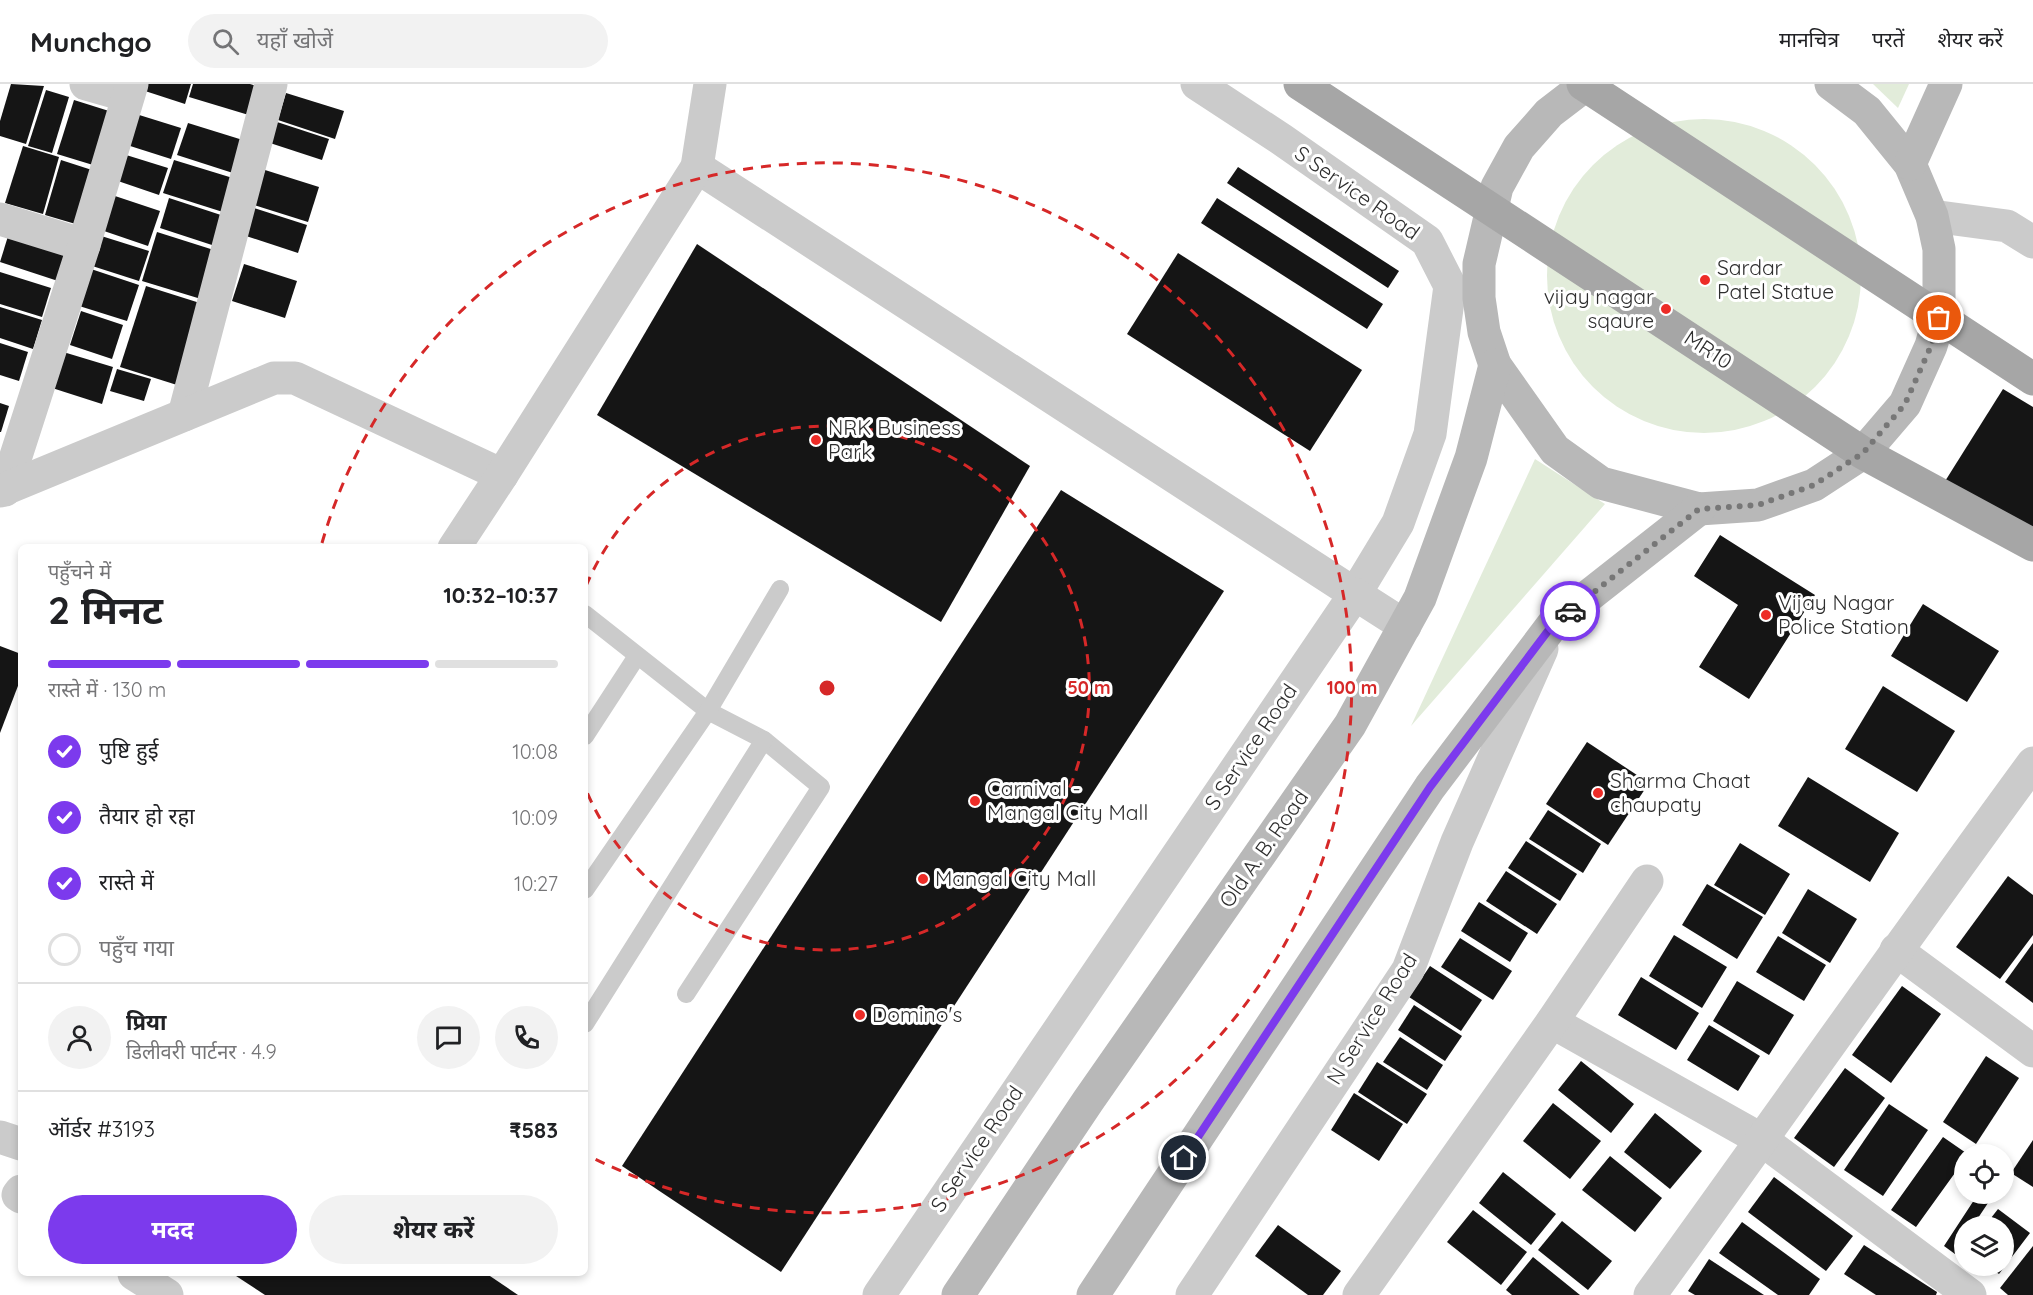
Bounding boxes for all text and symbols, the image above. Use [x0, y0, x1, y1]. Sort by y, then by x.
search box [188, 14, 608, 68]
text: Munchgo [30, 24, 152, 59]
icon: search [209, 25, 242, 58]
text: यहाँ खोजें [257, 26, 333, 54]
text: मानचित्र [1779, 26, 1839, 52]
text: परतें [1872, 26, 1905, 52]
text: शेयर करें [1938, 26, 2003, 52]
street label: S Service Road [1290, 140, 1425, 245]
place label: Sardar Patel Statue [1717, 254, 1834, 304]
marker: Sardar Patel Statue [1698, 273, 1712, 287]
place label: vijay nagar sqaure [1544, 283, 1654, 333]
pin [1913, 292, 1964, 343]
icon: bag [1922, 301, 1955, 334]
marker: vijay nagar sqaure [1659, 302, 1673, 316]
street label: MR10 [1680, 324, 1737, 374]
place label: NRK Business Park [828, 414, 961, 464]
marker: NRK Business Park [809, 433, 823, 447]
text: पहुँचने में [48, 559, 111, 584]
text: 10:32–10:37 [443, 581, 558, 609]
courier [1540, 581, 1600, 641]
text: 2 मिनट [48, 585, 163, 634]
place label: Vijay Nagar Police Station [1778, 589, 1909, 639]
icon: car [1554, 595, 1587, 628]
marker: Vijay Nagar Police Station [1759, 608, 1773, 622]
text: 50 m [1067, 676, 1111, 699]
text: 100 m [1327, 676, 1377, 699]
text: रास्ते में · 130 m [48, 677, 166, 702]
centre of rings [817, 678, 837, 698]
street label: S Service Road [1198, 678, 1302, 814]
icon: check [48, 735, 81, 768]
text: पुष्टि हुई [99, 736, 159, 764]
text: 10:08 [512, 739, 558, 764]
place label: Sharma Chaat chaupaty [1610, 767, 1751, 817]
place label: Carnival - Mangal City Mall [987, 775, 1148, 825]
street label: Old A. B. Road [1213, 785, 1313, 912]
marker: Sharma Chaat chaupaty [1591, 786, 1605, 800]
marker: Carnival - Mangal City Mall [968, 794, 982, 808]
icon: check [48, 801, 81, 834]
text: तैयार हो रहा [99, 802, 195, 830]
text: 10:09 [512, 805, 558, 830]
place label: Mangal City Mall [935, 865, 1096, 891]
icon: check [48, 867, 81, 900]
text: रास्ते में [99, 868, 154, 896]
text: 10:27 [514, 871, 558, 896]
marker: Mangal City Mall [916, 872, 930, 886]
text: पहुँच गया [99, 934, 174, 962]
street label: N Service Road [1320, 948, 1422, 1089]
place label: Domino's [872, 1001, 962, 1027]
button: person [48, 1006, 111, 1069]
button: chat [417, 1006, 480, 1069]
button: phone [495, 1006, 558, 1069]
text: प्रिया [126, 1008, 166, 1036]
marker: Domino's [853, 1008, 867, 1022]
text: डिलीवरी पार्टनर · 4.9 [126, 1039, 277, 1064]
street label: S Service Road [924, 1080, 1028, 1216]
text: ऑर्डर #3193 [48, 1115, 155, 1143]
text: ₹583 [509, 1116, 558, 1144]
pin [1158, 1132, 1209, 1183]
icon: home [1167, 1141, 1200, 1174]
map controls [1954, 1144, 2014, 1276]
button: locate [1954, 1144, 2014, 1204]
button: मदद [48, 1195, 297, 1264]
button: शेयर करें [309, 1195, 558, 1264]
button: layers [1954, 1216, 2014, 1276]

